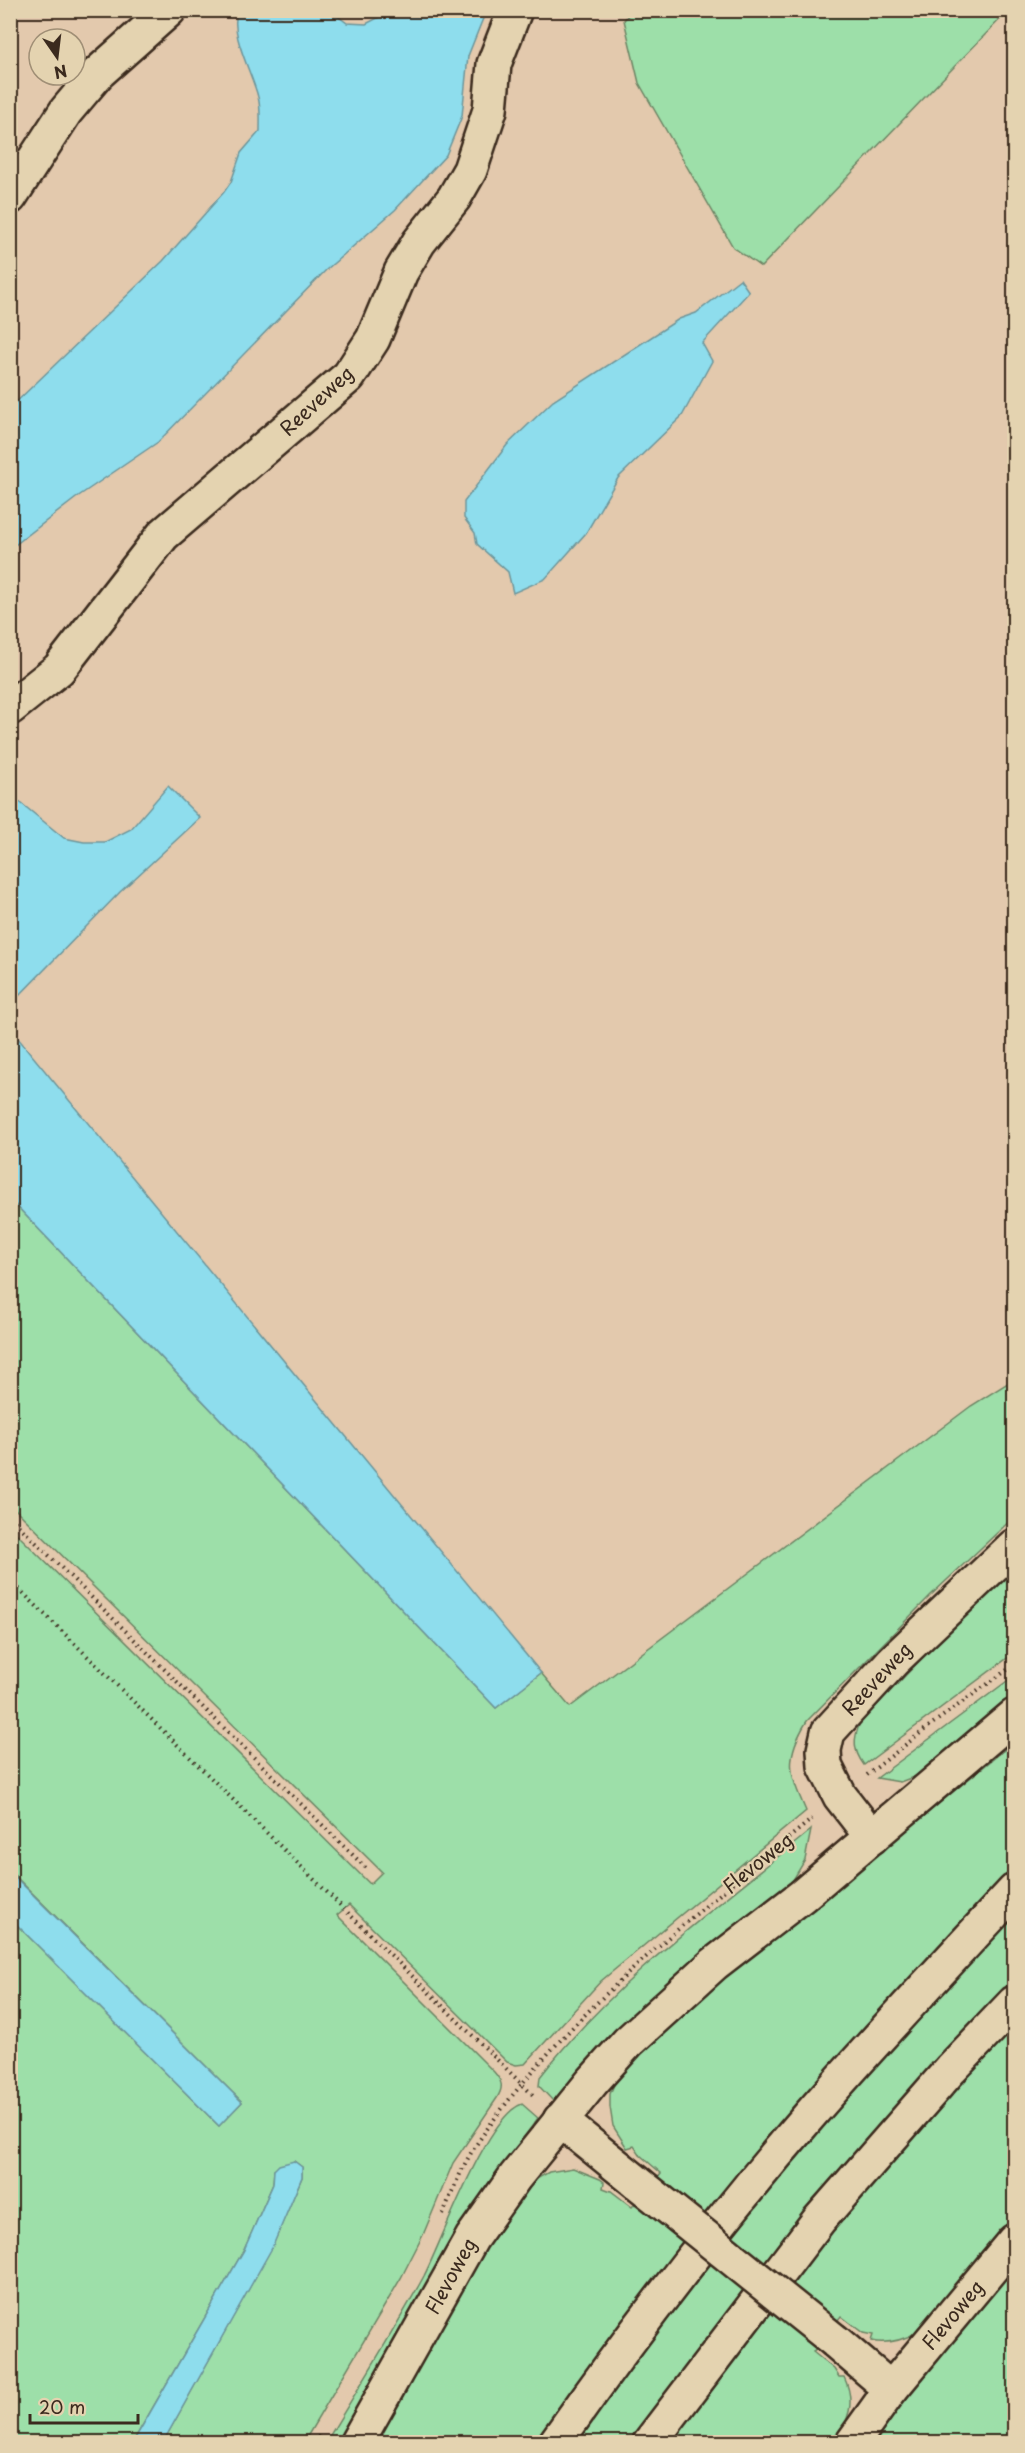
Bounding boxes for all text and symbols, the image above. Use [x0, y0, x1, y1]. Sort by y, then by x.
north arrow [27, 27, 87, 87]
text: N [52, 59, 70, 86]
street label: Reeveweg [273, 358, 360, 442]
street label: Reeveweg [834, 1635, 918, 1722]
street label: Flevoweg [715, 1824, 799, 1900]
street label: Flevoweg [417, 2232, 484, 2319]
street label: Flevoweg [914, 2273, 991, 2356]
scale bar [30, 2387, 138, 2425]
text: 20 m [39, 2393, 85, 2420]

